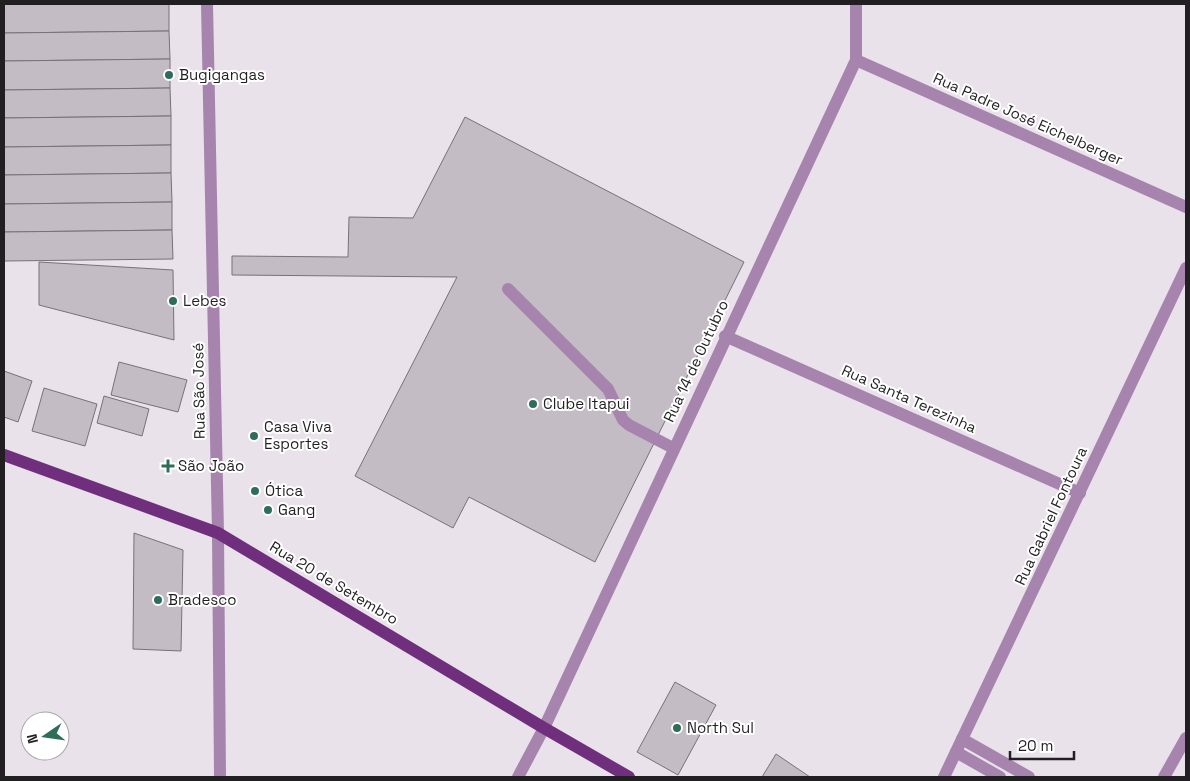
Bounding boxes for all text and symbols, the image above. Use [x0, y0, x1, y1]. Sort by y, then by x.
place label: Bugigangas [179, 65, 265, 84]
street label: Rua Padre José Eichelberger [930, 68, 1126, 169]
marker: Bugigangas [163, 69, 175, 81]
place label: Lebes [183, 291, 227, 310]
marker: Lebes [167, 295, 179, 307]
street label: Rua 14 de Outubro [659, 297, 732, 425]
street label: Rua São José [188, 343, 209, 439]
street label: Rua Santa Terezinha [839, 360, 980, 437]
place label: Clube Itapui [543, 394, 630, 413]
marker: Clube Itapui [527, 398, 539, 410]
place label: Casa Viva Esportes [264, 417, 332, 453]
marker: Casa Viva Esportes [248, 430, 260, 442]
street label: Rua Gabriel Fontoura [1010, 443, 1091, 588]
place label: São João [178, 456, 244, 475]
marker: São João [162, 460, 174, 472]
place label: Ótica [265, 481, 304, 500]
marker: Ótica [249, 485, 261, 497]
place label: Gang [278, 500, 315, 519]
marker: Gang [262, 504, 274, 516]
street label: Rua 20 de Setembro [267, 537, 402, 628]
place label: Bradesco [168, 590, 236, 609]
marker: Bradesco [152, 594, 164, 606]
north arrow [20, 711, 70, 761]
place label: North Sul [687, 718, 754, 737]
marker: North Sul [671, 722, 683, 734]
scale bar [1010, 728, 1074, 760]
text: N [23, 732, 42, 746]
text: 20 m [1018, 736, 1053, 755]

